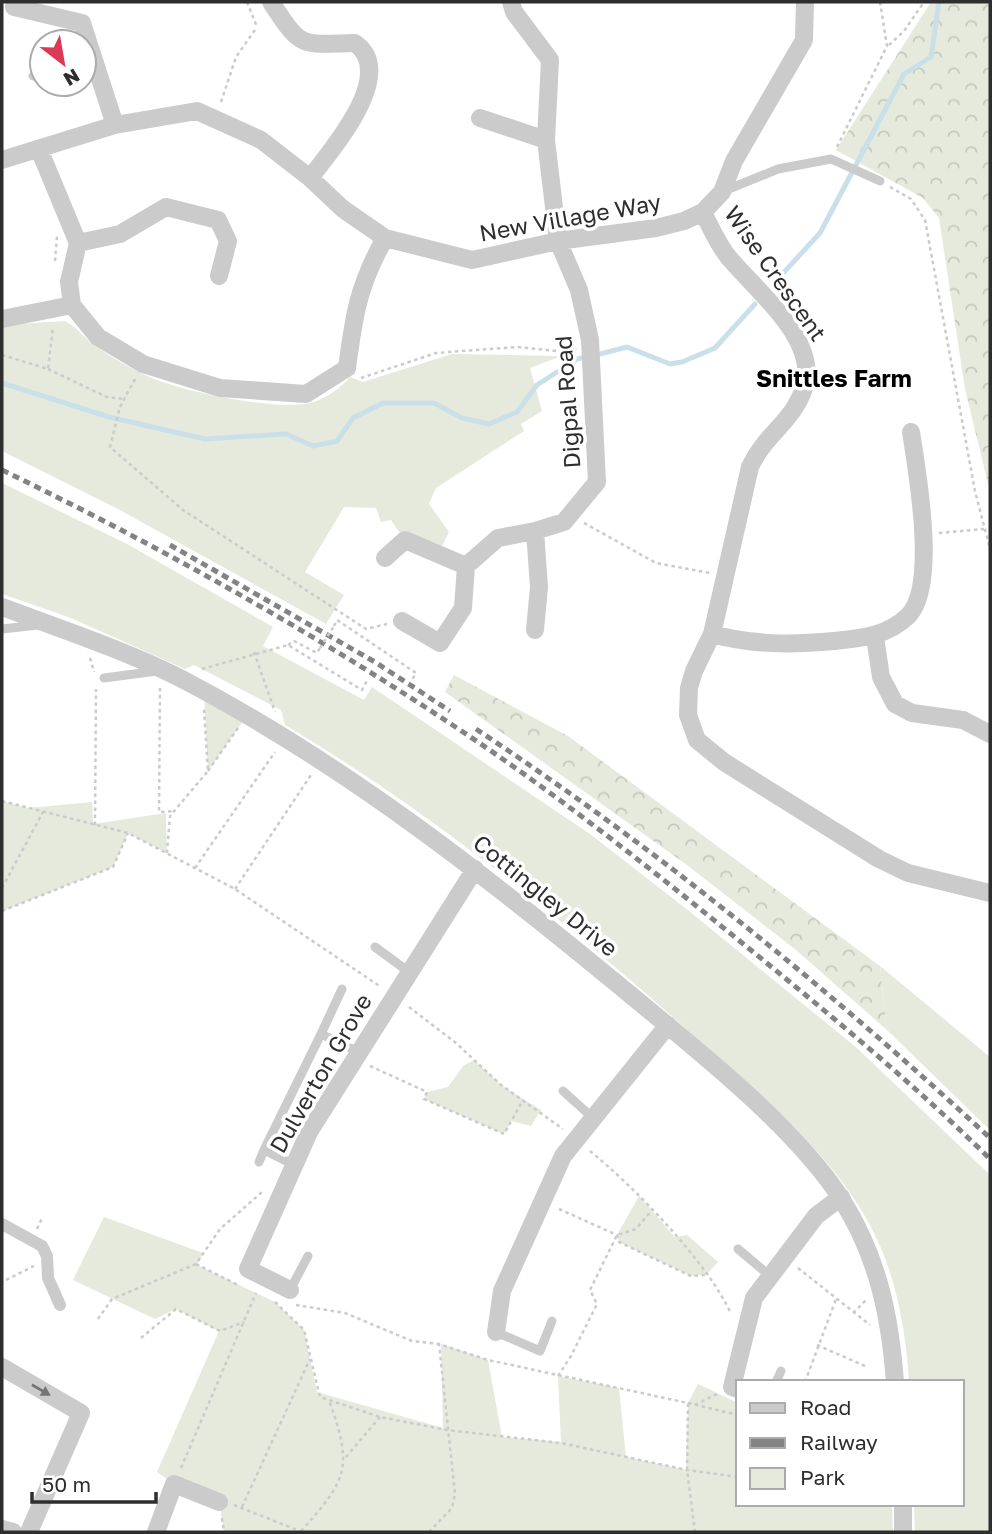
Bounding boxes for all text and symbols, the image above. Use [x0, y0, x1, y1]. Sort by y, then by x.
north arrow [28, 28, 98, 98]
text: N [60, 64, 84, 92]
street label: New Village Way [477, 187, 663, 247]
street label: Wise Crescent [719, 200, 833, 346]
street label: Digpal Road [548, 335, 586, 469]
district label: Snittles Farm [756, 363, 912, 392]
street label: Cottingley Drive [468, 828, 624, 962]
street label: Dulverton Grove [263, 988, 377, 1158]
legend [736, 1380, 964, 1506]
one-way arrow [32, 1384, 51, 1396]
text: Road [800, 1394, 851, 1420]
text: Railway [800, 1429, 878, 1455]
scale bar [32, 1460, 156, 1504]
text: Park [800, 1464, 846, 1490]
text: 50 m [42, 1471, 91, 1497]

